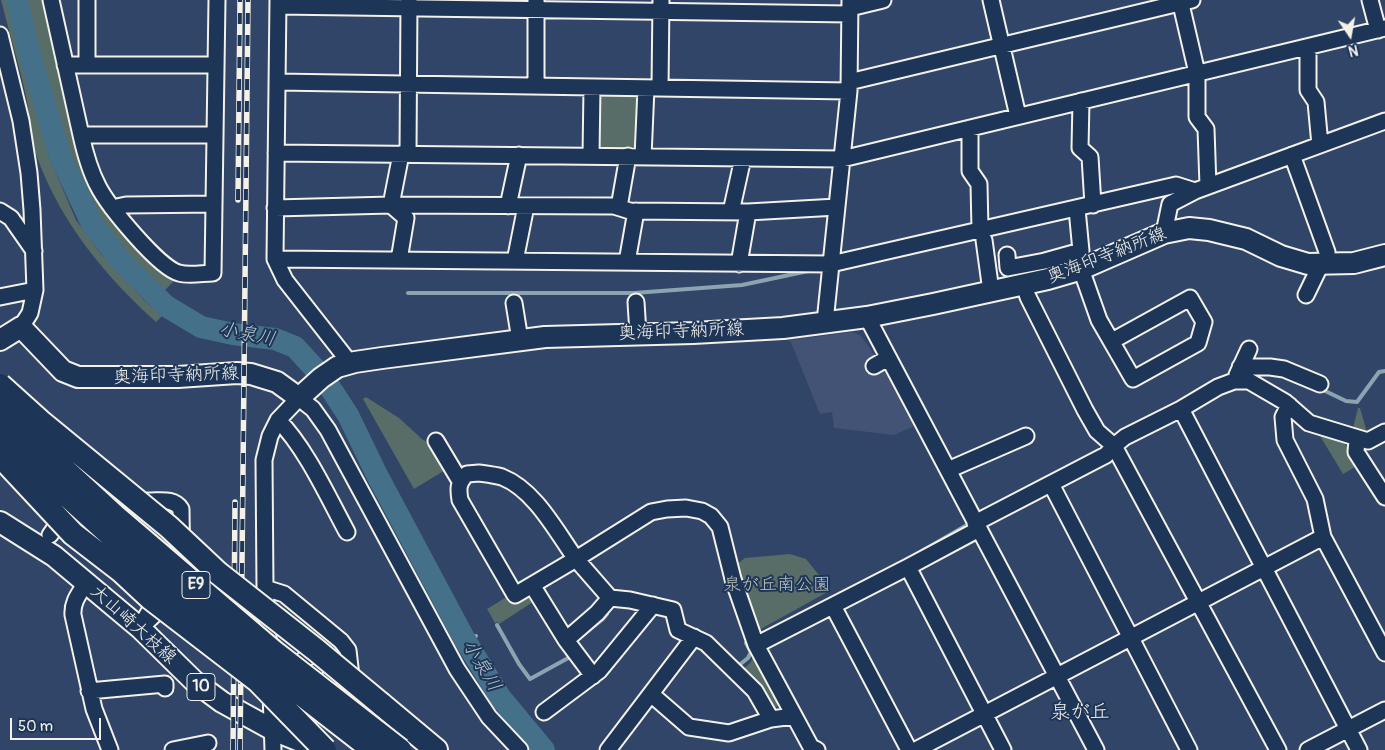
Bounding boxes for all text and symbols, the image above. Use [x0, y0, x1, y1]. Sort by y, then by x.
north arrow [1325, 10, 1375, 60]
text: N [1347, 41, 1360, 59]
street label: 奥海印寺納所線 [1044, 223, 1170, 289]
water label: 小泉川 [217, 318, 277, 352]
street label: 奥海印寺納所線 [618, 319, 744, 345]
street label: 奥海印寺納所線 [113, 363, 239, 389]
road number: E9 [182, 572, 210, 598]
park label: 泉が丘南公園 [723, 574, 831, 596]
street label: 大山崎大枝線 [86, 581, 180, 669]
water label: 小泉川 [457, 636, 505, 696]
road number: 10 [187, 674, 215, 700]
district label: 泉が丘 [1050, 701, 1110, 725]
scale bar [12, 708, 104, 740]
text: 50 m [18, 717, 53, 736]

